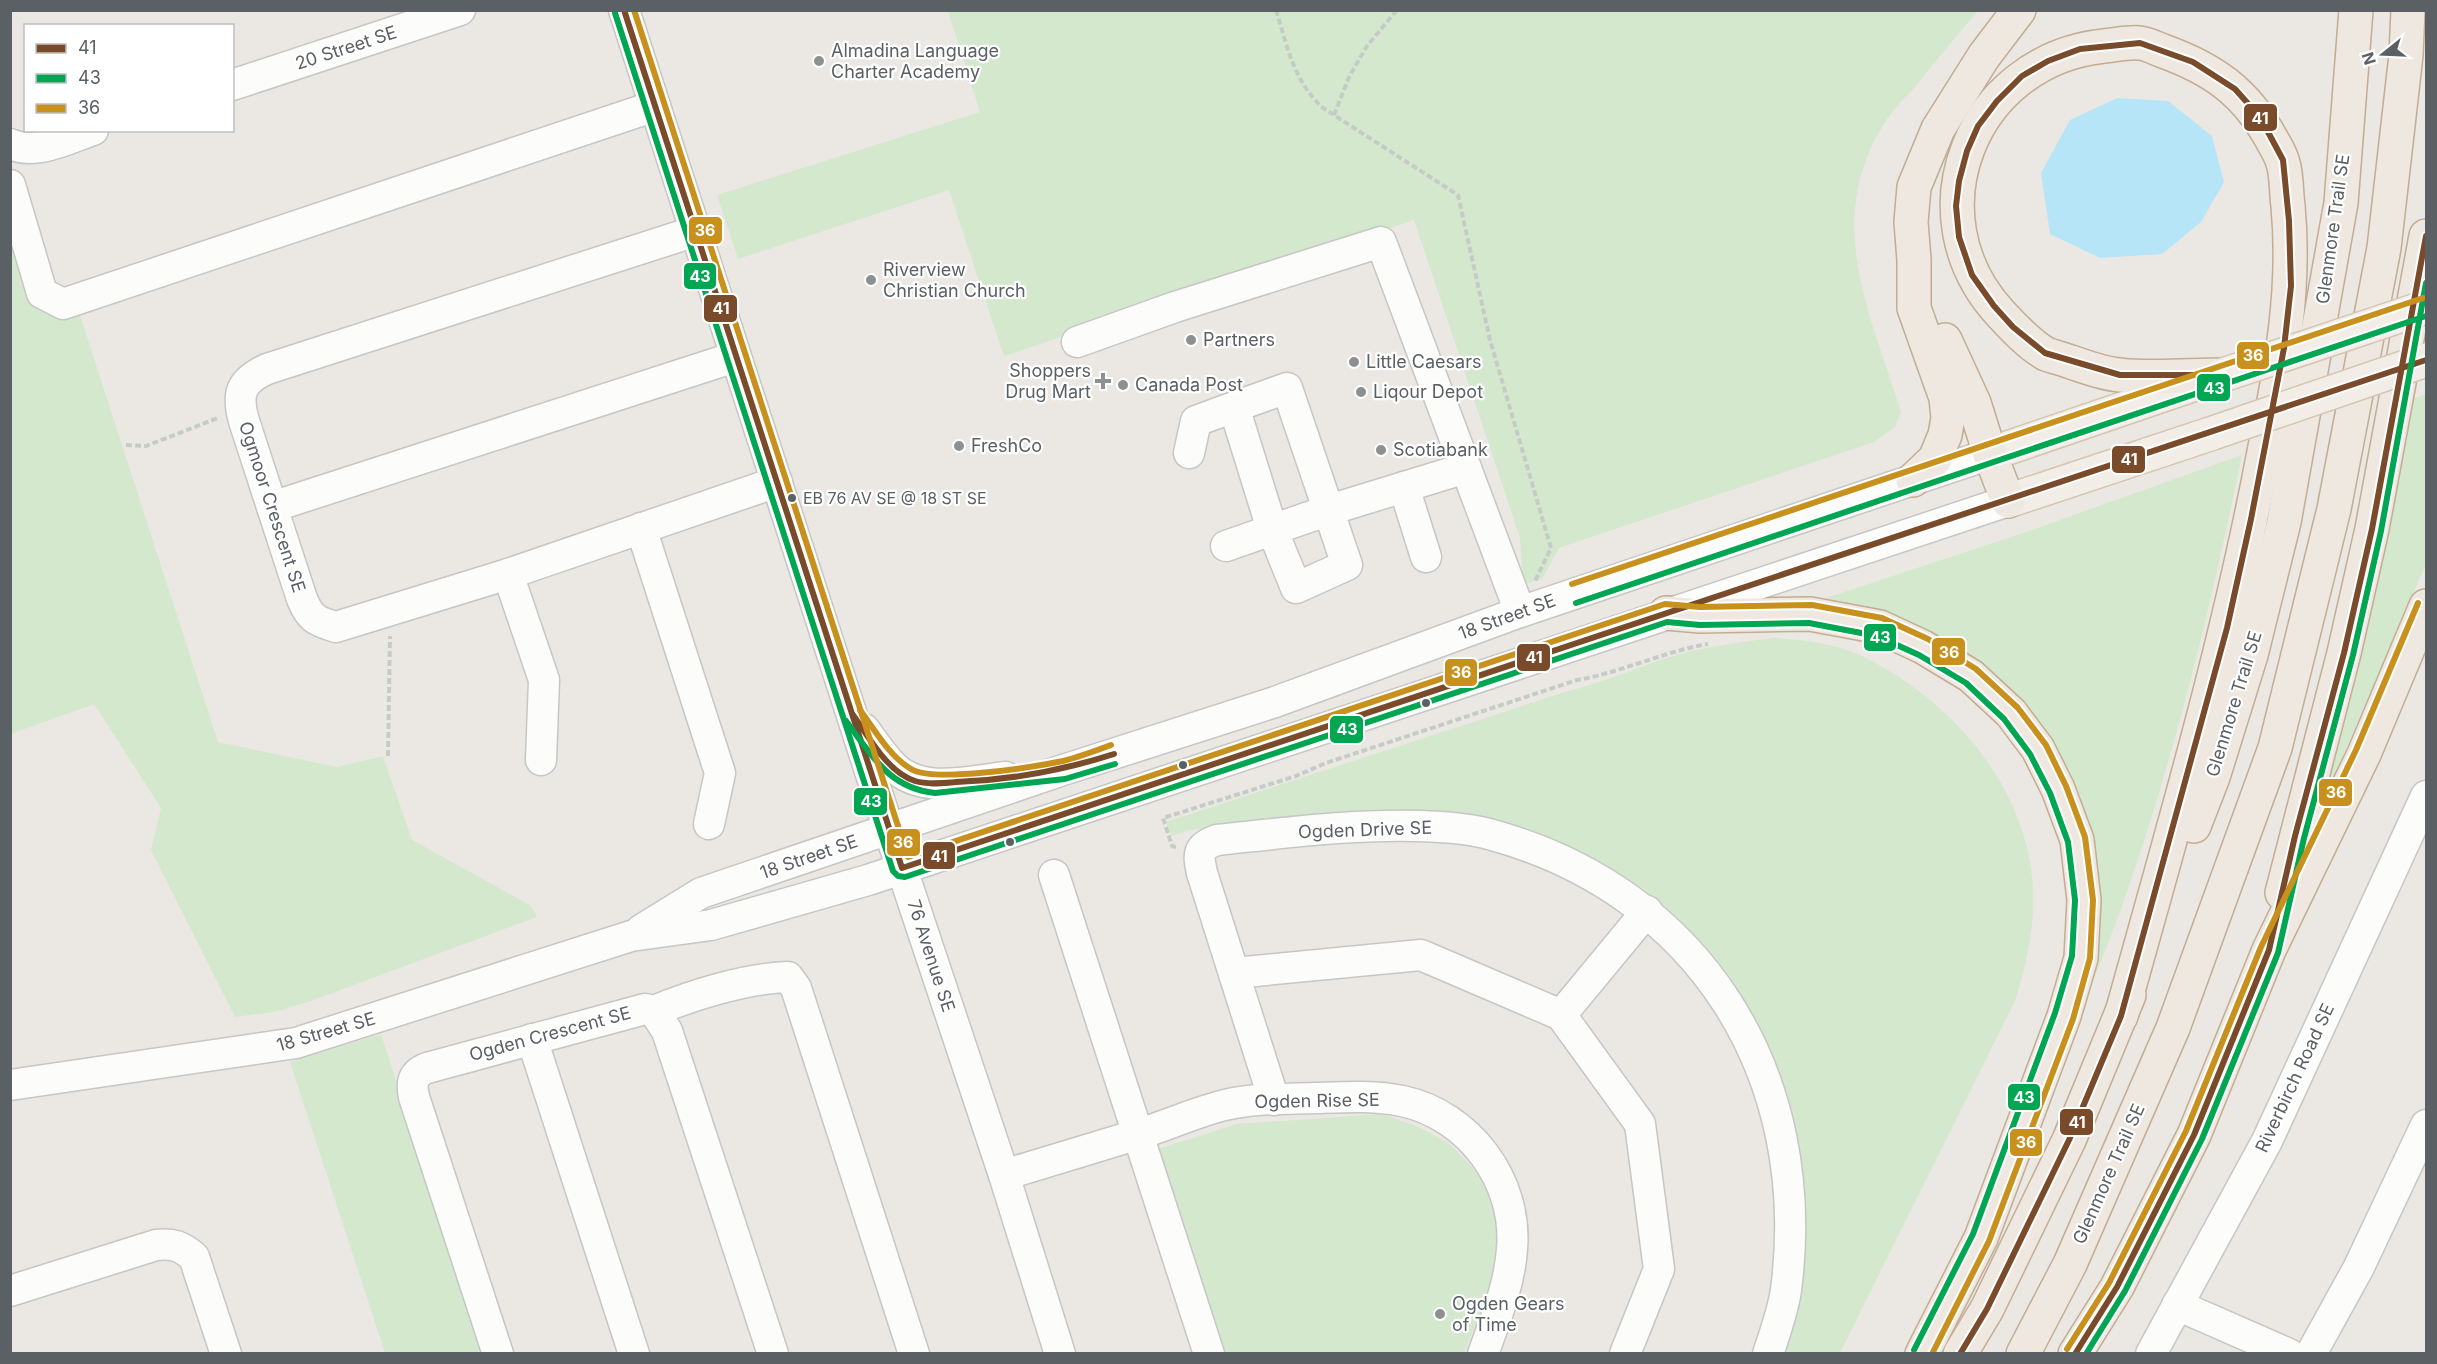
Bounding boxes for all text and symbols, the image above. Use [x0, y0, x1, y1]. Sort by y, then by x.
street label: 20 Street SE [292, 21, 399, 74]
legend [24, 24, 234, 132]
north arrow [2353, 24, 2413, 84]
text: 41 [78, 37, 97, 58]
place label: Almadina Language Charter Academy [831, 40, 999, 82]
text: N [2357, 50, 2380, 68]
marker: Almadina Language Charter Academy [812, 54, 826, 68]
text: 43 [78, 67, 101, 88]
text: 36 [78, 97, 100, 118]
line badge: 41 [2243, 103, 2278, 132]
text: 41 [2251, 108, 2269, 128]
street label: Glenmore Trail SE [2312, 153, 2353, 305]
line badge: 36 [688, 216, 723, 245]
text: 36 [695, 220, 715, 240]
place label: Riverview Christian Church [883, 259, 1026, 301]
line badge: 43 [683, 262, 717, 290]
text: 43 [689, 266, 711, 286]
marker: Riverview Christian Church [864, 273, 878, 287]
line badge: 41 [703, 294, 738, 323]
text: 41 [712, 298, 730, 318]
place label: Partners [1203, 329, 1275, 350]
marker: Partners [1184, 333, 1198, 347]
line badge: 36 [2236, 341, 2270, 370]
text: 36 [2243, 345, 2263, 365]
place label: Little Caesars [1366, 351, 1481, 372]
marker: Little Caesars [1347, 355, 1361, 369]
place label: Shoppers Drug Mart [1005, 360, 1091, 402]
line badge: 43 [2196, 373, 2231, 402]
marker: Shoppers Drug Mart [1096, 374, 1110, 388]
place label: Canada Post [1135, 374, 1243, 395]
marker: Canada Post [1116, 378, 1130, 392]
text: 43 [2203, 378, 2225, 398]
place label: Liqour Depot [1373, 381, 1483, 402]
marker: Liqour Depot [1354, 385, 1368, 399]
street label: Ogmoor Crescent SE [235, 419, 310, 595]
place label: FreshCo [971, 435, 1042, 456]
marker: FreshCo [952, 439, 966, 453]
place label: Scotiabank [1393, 439, 1488, 460]
marker: Scotiabank [1374, 443, 1388, 457]
line badge: 41 [2111, 445, 2146, 474]
text: 41 [2120, 449, 2138, 469]
place label: EB 76 AV SE @ 18 ST SE [803, 488, 987, 508]
marker: EB 76 AV SE @ 18 ST SE [786, 492, 798, 504]
street label: 18 Street SE [1455, 589, 1558, 644]
line badge: 43 [1863, 623, 1897, 652]
text: 43 [1869, 627, 1891, 647]
street label: Glenmore Trail SE [2201, 629, 2266, 779]
line badge: 36 [1931, 637, 1966, 666]
text: 36 [1939, 642, 1959, 662]
line badge: 41 [1516, 643, 1551, 672]
text: 41 [1525, 647, 1543, 667]
line badge: 36 [1444, 658, 1478, 687]
text: 36 [1451, 662, 1471, 682]
unlabelled marker [1420, 697, 1432, 709]
line badge: 43 [1329, 715, 1364, 744]
text: 43 [1336, 719, 1358, 739]
unlabelled marker [1177, 759, 1189, 771]
line badge: 36 [2318, 778, 2353, 807]
text: 36 [2326, 782, 2346, 802]
line badge: 43 [853, 787, 888, 816]
text: 43 [860, 791, 882, 811]
street label: Ogden Drive SE [1298, 817, 1432, 842]
line badge: 36 [886, 828, 921, 857]
street label: 18 Street SE [757, 830, 860, 883]
text: 36 [893, 832, 913, 852]
unlabelled marker [1004, 836, 1016, 848]
line badge: 41 [922, 841, 956, 870]
text: 41 [930, 846, 948, 866]
street label: 76 Avenue SE [903, 897, 960, 1015]
street label: Riverbirch Road SE [2251, 1000, 2338, 1156]
street label: Ogden Crescent SE [467, 1002, 633, 1065]
street label: 18 Street SE [274, 1007, 378, 1056]
line badge: 43 [2007, 1083, 2041, 1111]
text: 43 [2013, 1087, 2035, 1107]
street label: Ogden Rise SE [1254, 1089, 1380, 1112]
street label: Glenmore Trail SE [2068, 1100, 2149, 1247]
line badge: 41 [2059, 1108, 2094, 1136]
text: 41 [2068, 1112, 2086, 1132]
line badge: 36 [2009, 1128, 2043, 1157]
text: 36 [2016, 1132, 2036, 1152]
place label: Ogden Gears of Time [1452, 1293, 1565, 1335]
marker: Ogden Gears of Time [1433, 1307, 1447, 1321]

